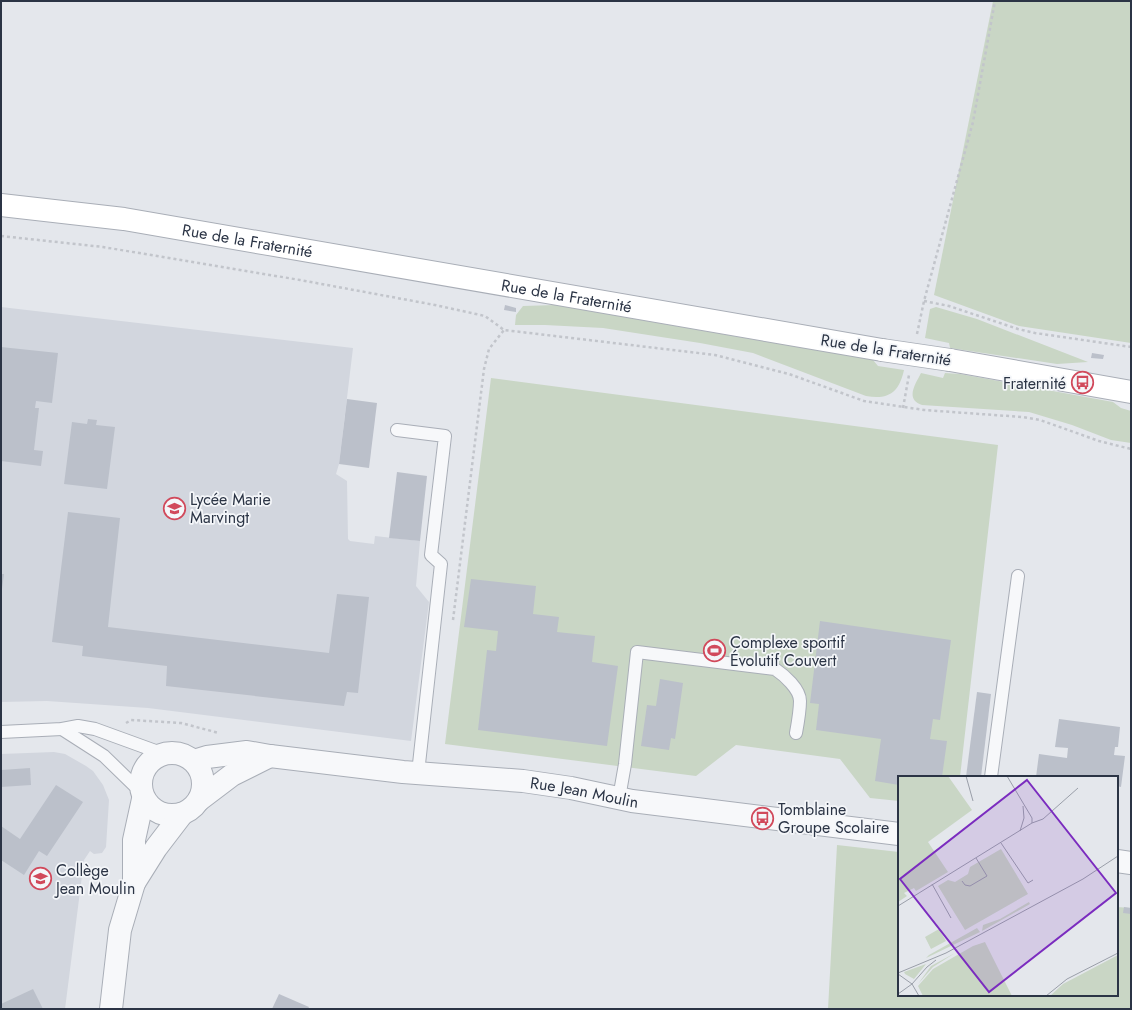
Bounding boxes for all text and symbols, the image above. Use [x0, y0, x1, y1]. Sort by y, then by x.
street label: Rue de la Fraternité [180, 218, 314, 263]
street label: Rue de la Fraternité [500, 273, 634, 318]
street label: Rue de la Fraternité [819, 328, 953, 372]
bus stop icon: Fraternité [1069, 370, 1095, 396]
place label: Fraternité [1003, 372, 1066, 395]
place label: Lycée Marie Marvingt [190, 488, 271, 529]
school or university icon: Lycée Marie Marvingt [161, 495, 187, 521]
place label: Complexe sportif Évolutif Couvert [730, 631, 845, 672]
sports icon: Complexe sportif Évolutif Couvert [702, 638, 728, 664]
street label: Rue Jean Moulin [529, 771, 640, 813]
inset map [898, 776, 1118, 996]
place label: Tomblaine Groupe Scolaire [778, 798, 889, 839]
bus stop icon: Tomblaine Groupe Scolaire [750, 805, 776, 831]
place label: Collège Jean Moulin [54, 859, 135, 900]
school or university icon: Collège Jean Moulin [28, 866, 54, 892]

